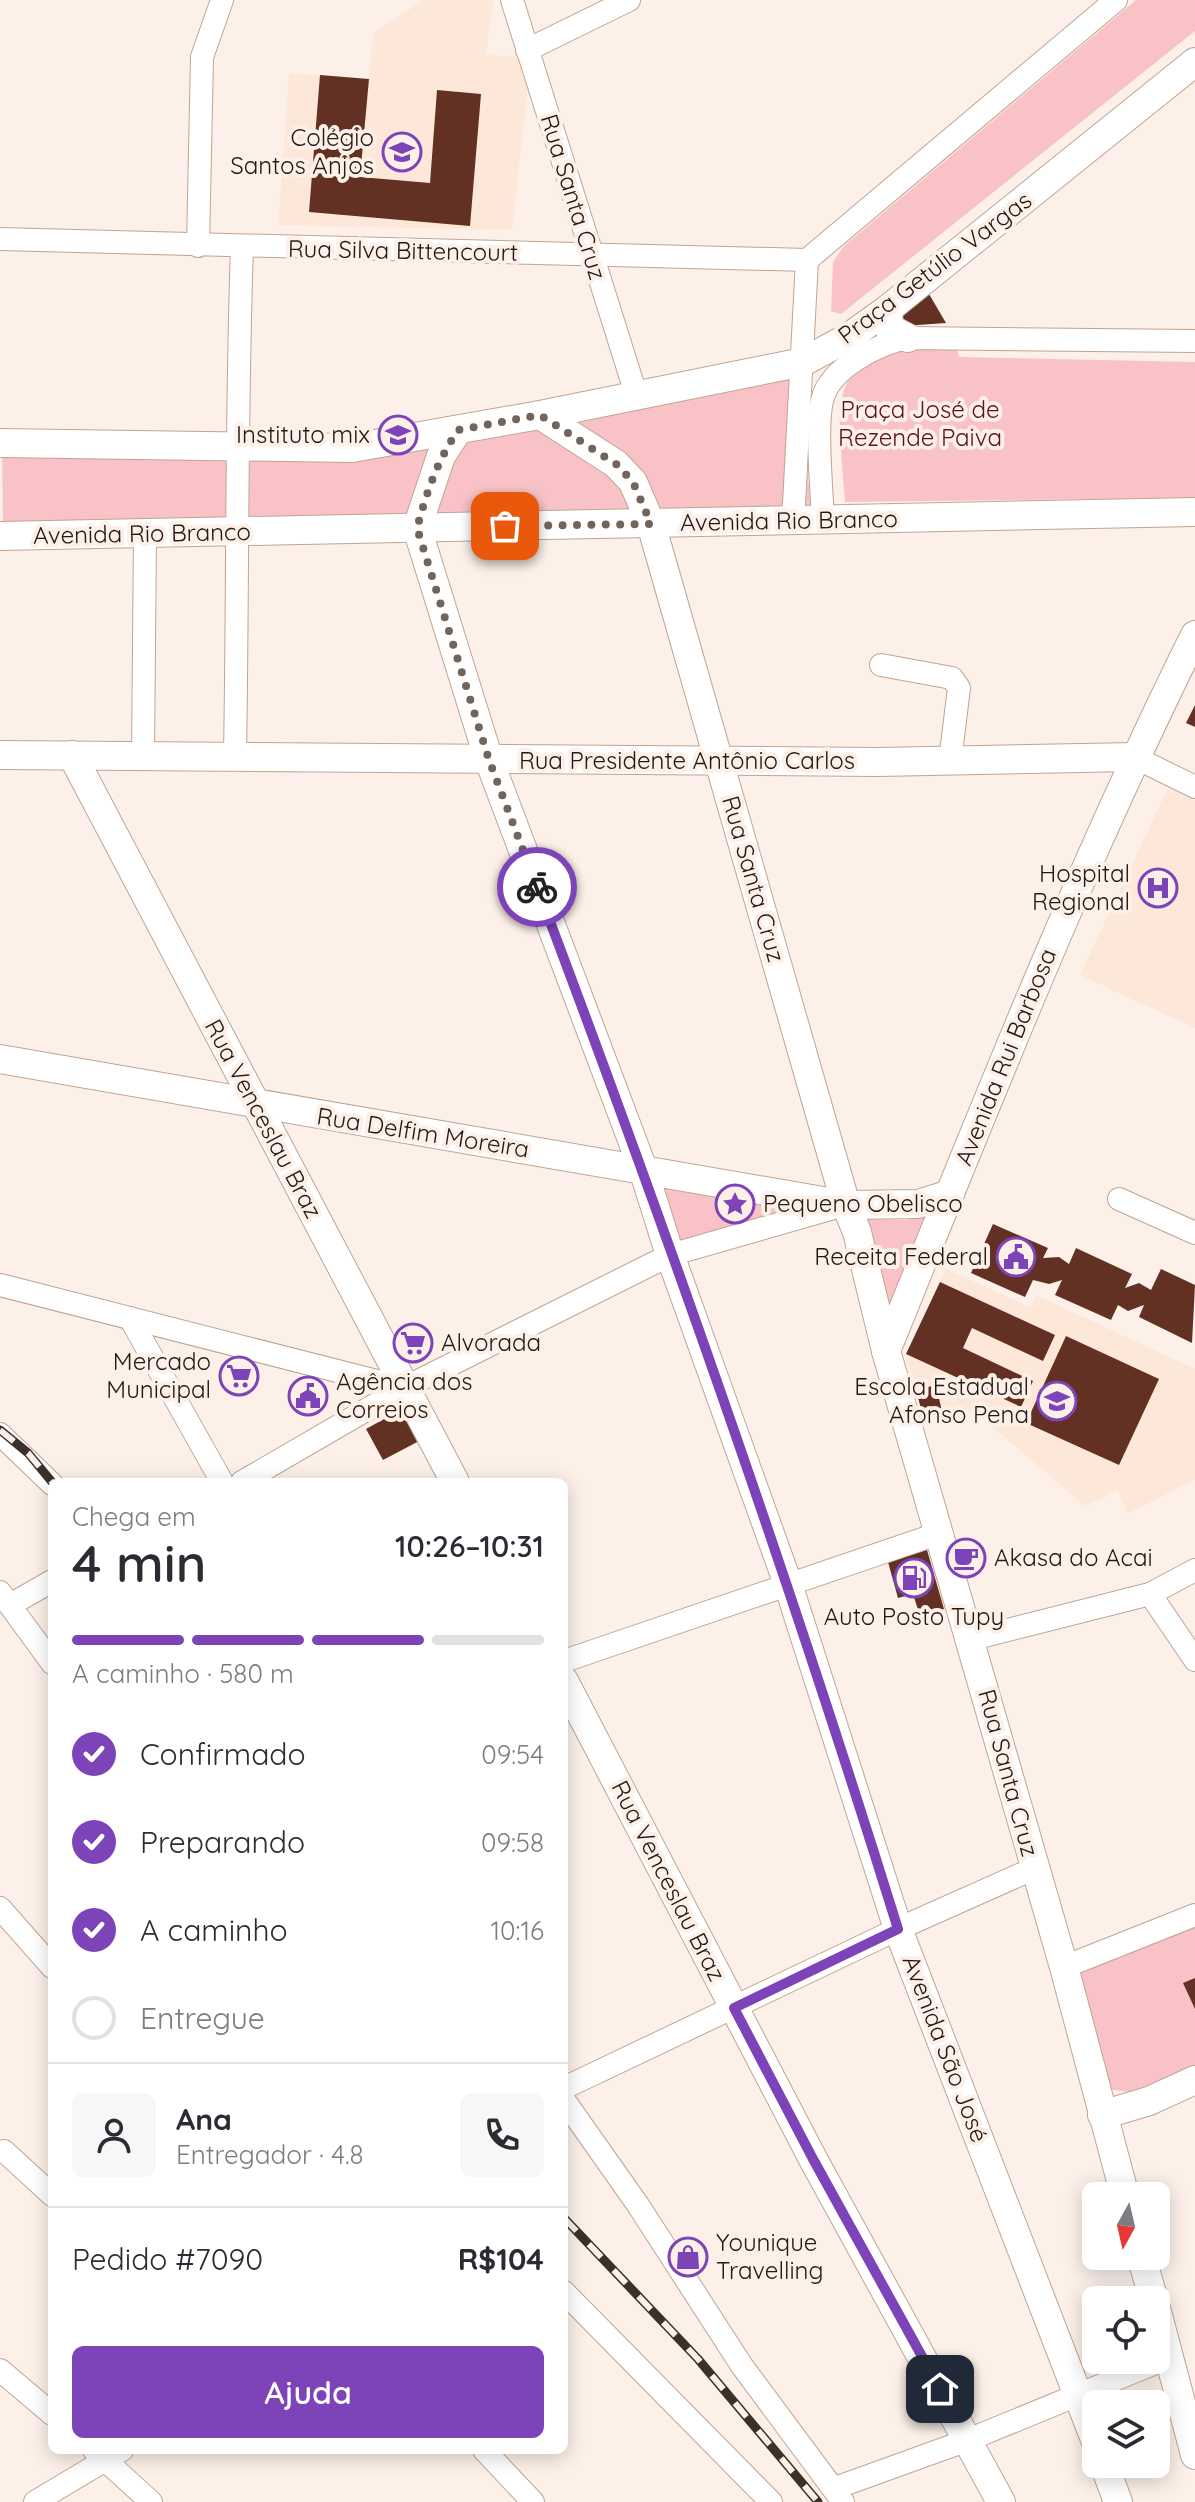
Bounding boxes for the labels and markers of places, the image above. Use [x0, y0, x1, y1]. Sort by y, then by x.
place label: Colégio Santos Anjos [230, 122, 374, 180]
school or university icon: Colégio Santos Anjos [381, 131, 423, 173]
school or university icon: Instituto mix [377, 414, 419, 456]
place label: Instituto mix [236, 419, 370, 449]
pin [471, 492, 539, 560]
place label: Hospital Regional [1032, 858, 1130, 916]
hospital icon: Hospital Regional [1137, 867, 1179, 909]
place icon: Pequeno Obelisco [714, 1183, 756, 1225]
place label: Pequeno Obelisco [763, 1188, 963, 1218]
public building icon: Receita Federal [995, 1236, 1037, 1278]
place label: Receita Federal [814, 1241, 988, 1271]
supermarket icon: Alvorada [392, 1322, 434, 1364]
place label: Alvorada [441, 1327, 541, 1357]
place label: Mercado Municipal [106, 1346, 211, 1404]
supermarket icon: Mercado Municipal [218, 1355, 260, 1397]
place label: Agência dos Correios [336, 1366, 472, 1424]
place label: Escola Estadual Afonso Pena [854, 1371, 1029, 1429]
public building icon: Agência dos Correios [287, 1375, 329, 1417]
school or university icon: Escola Estadual Afonso Pena [1036, 1380, 1078, 1422]
cafe icon: Akasa do Acai [945, 1537, 987, 1579]
place label: Akasa do Acai [994, 1542, 1153, 1572]
fuel station icon: Auto Posto Tupy [893, 1557, 935, 1599]
place label: Auto Posto Tupy [824, 1601, 1004, 1631]
place label: Younique Travelling [716, 2227, 823, 2285]
shop icon: Younique Travelling [667, 2236, 709, 2278]
pin [906, 2355, 974, 2423]

